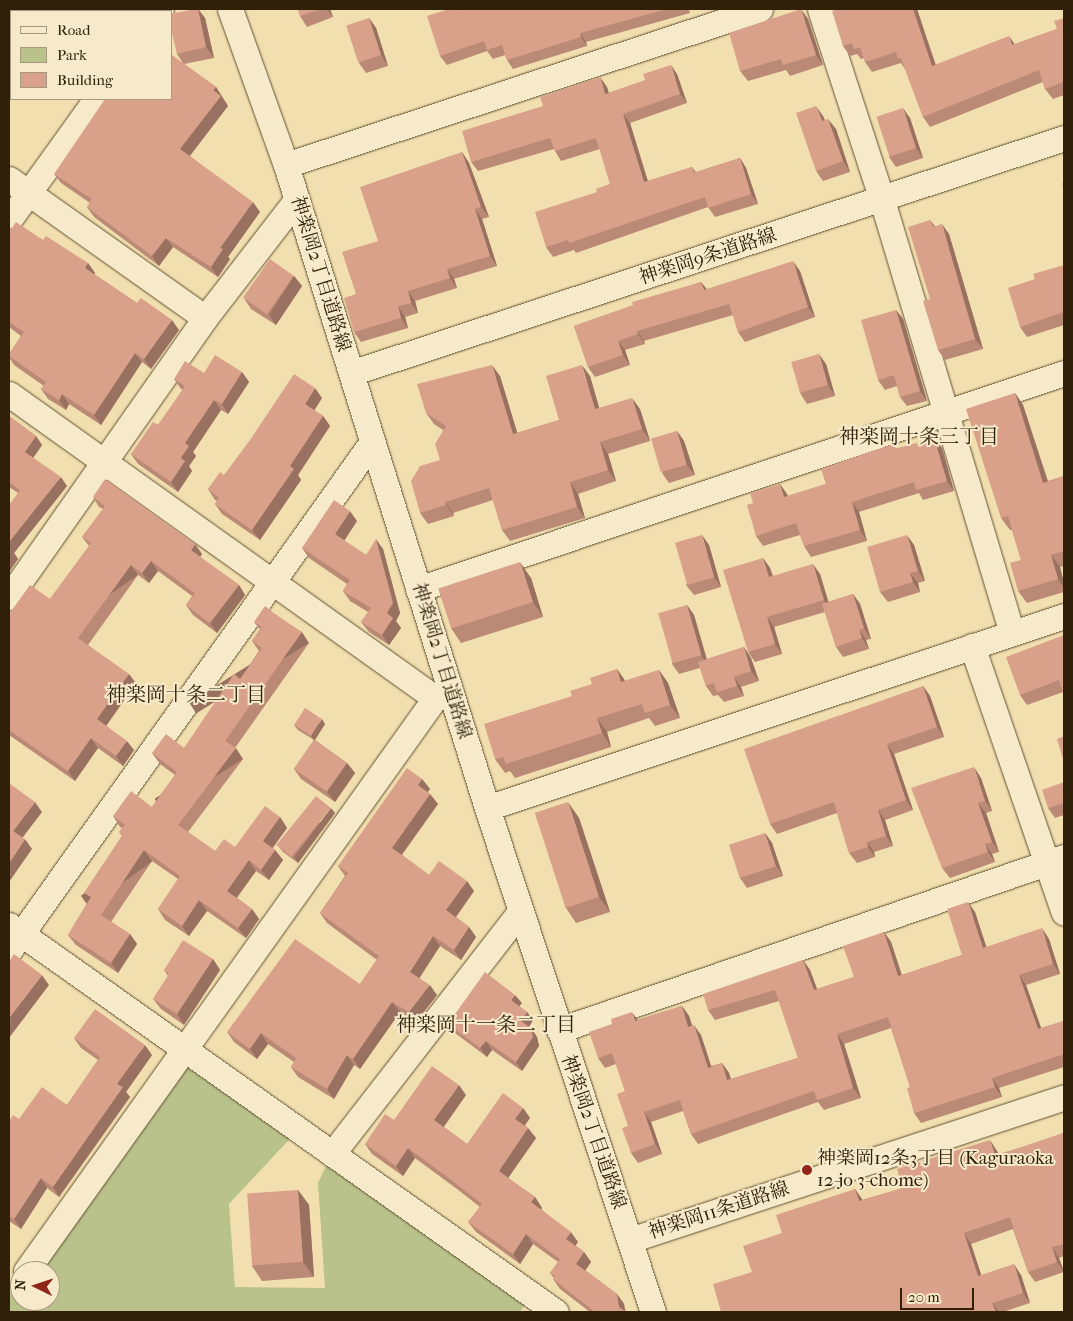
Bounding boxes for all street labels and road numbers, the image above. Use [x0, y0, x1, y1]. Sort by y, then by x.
street label: 神楽岡2丁目道路線 [285, 193, 355, 355]
street label: 神楽岡9条道路線 [636, 224, 780, 290]
street label: 神楽岡2丁目道路線 [406, 580, 476, 742]
street label: 神楽岡2丁目道路線 [556, 1052, 630, 1212]
street label: 神楽岡11条道路線 [646, 1178, 792, 1244]

